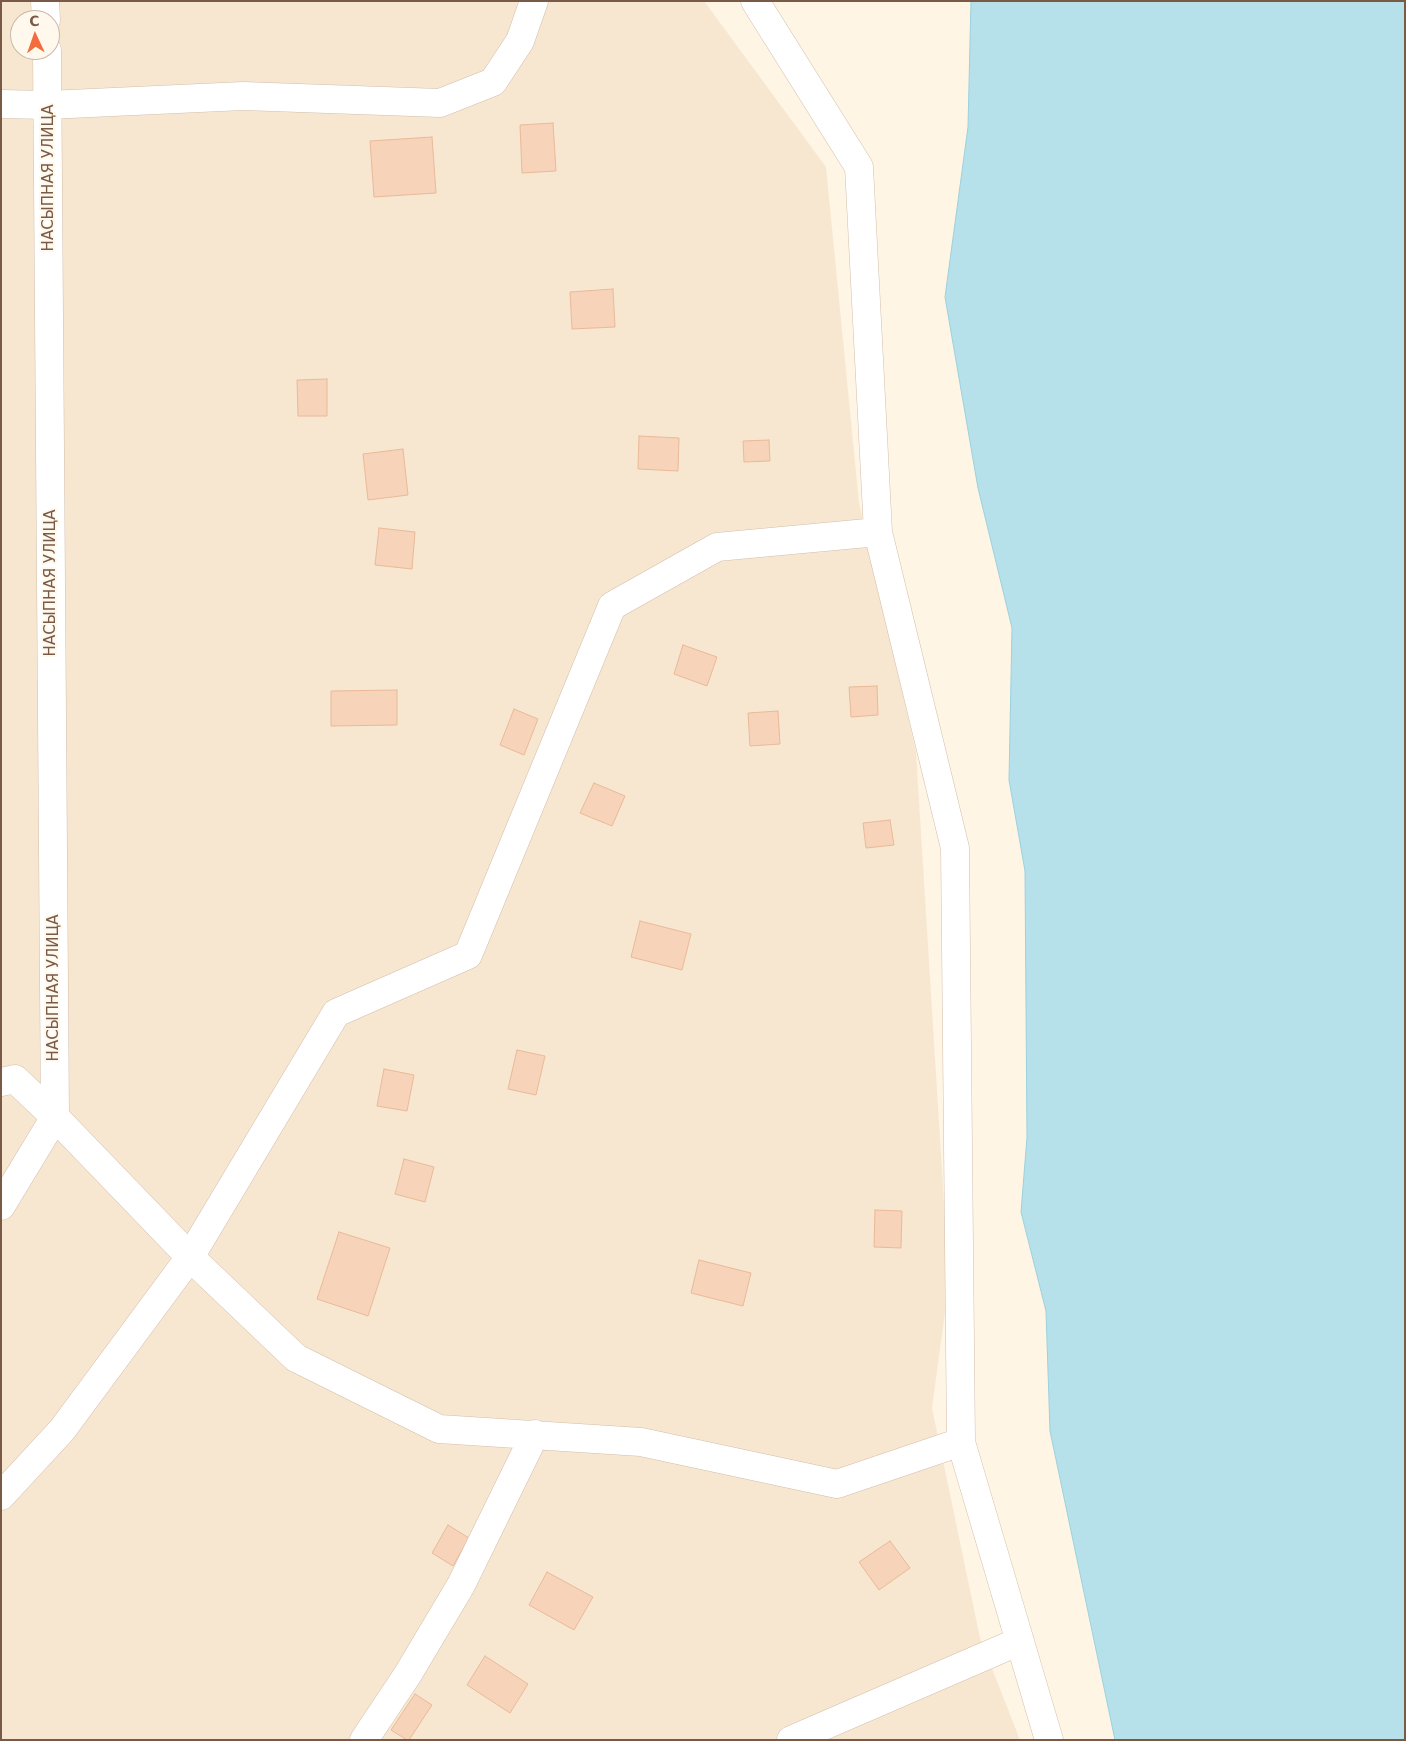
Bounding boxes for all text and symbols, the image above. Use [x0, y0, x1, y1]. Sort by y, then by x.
north arrow [10, 10, 60, 60]
text: С [29, 13, 40, 29]
street label: НАСЫПНАЯ УЛИЦА [40, 105, 58, 251]
street label: НАСЫПНАЯ УЛИЦА [42, 510, 60, 656]
street label: НАСЫПНАЯ УЛИЦА [45, 915, 63, 1061]

